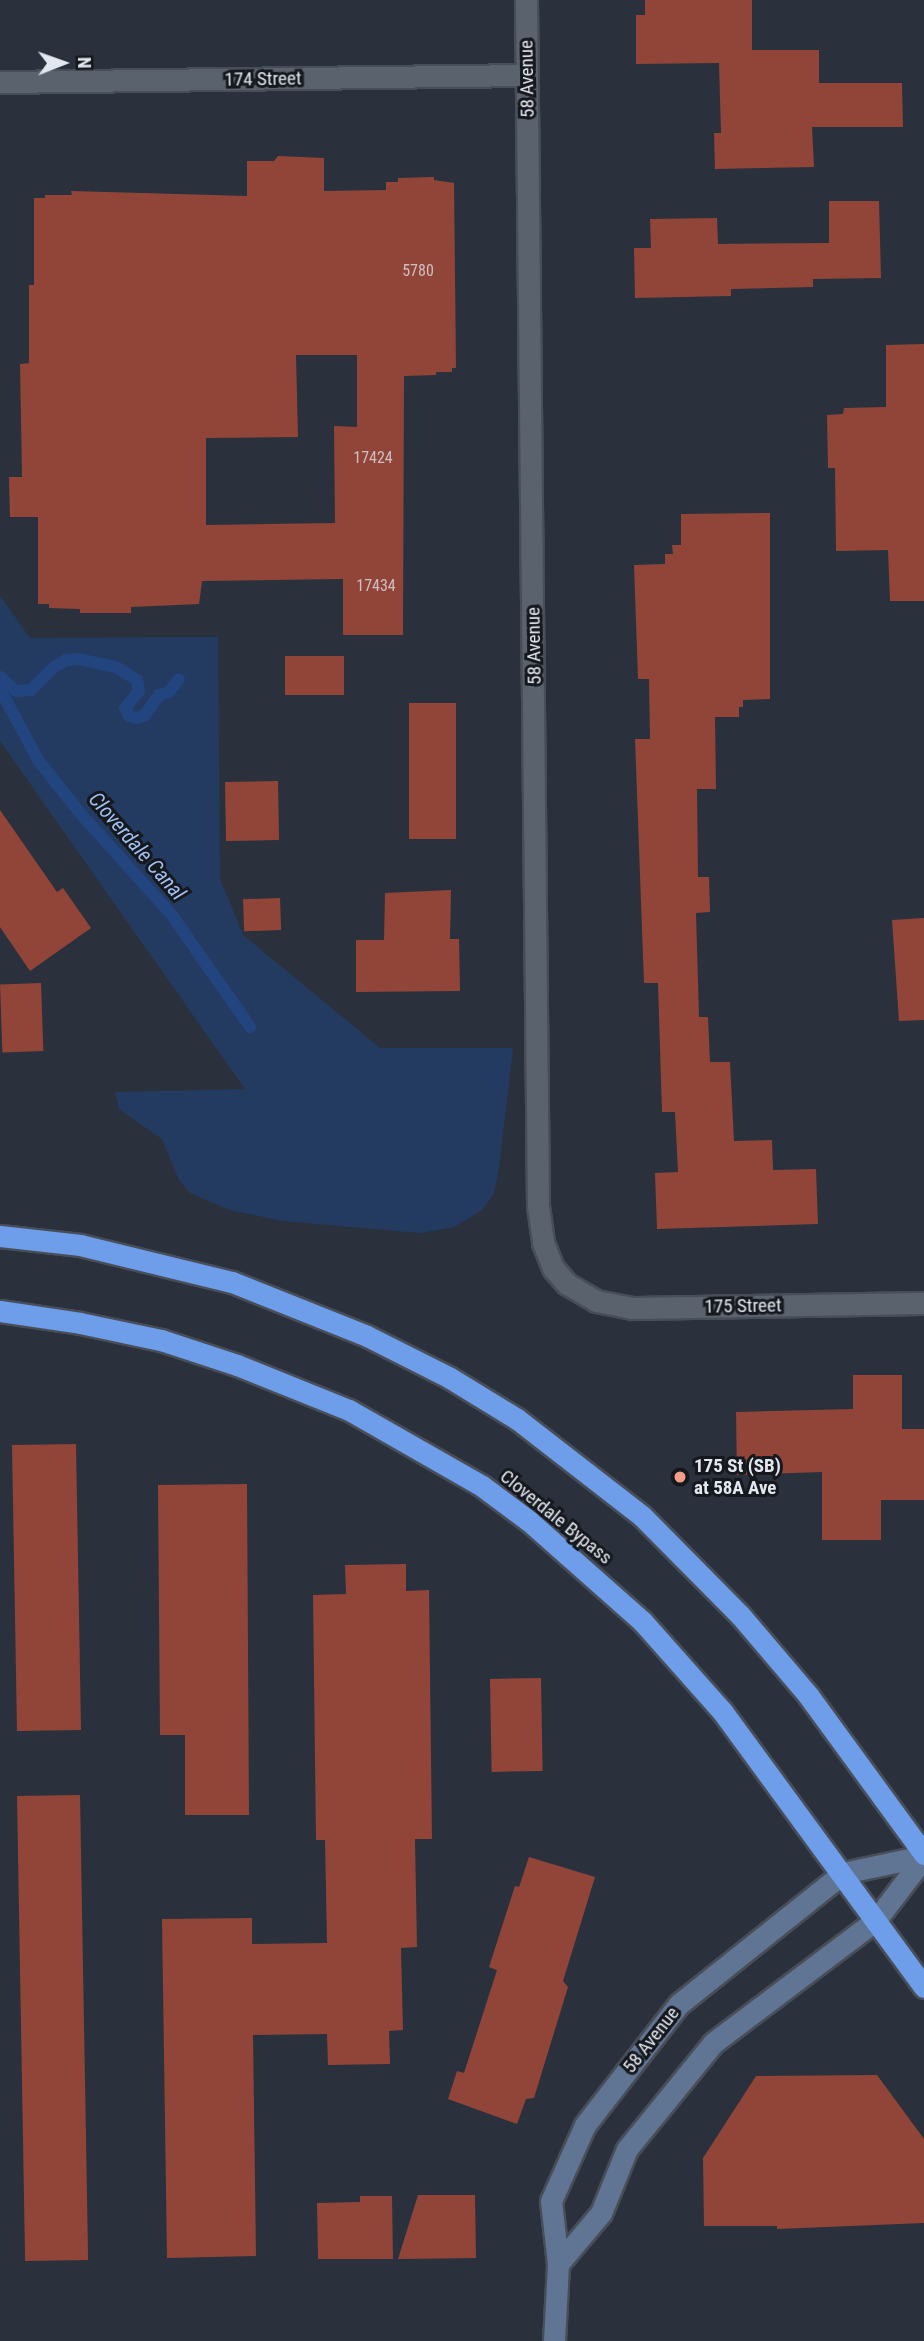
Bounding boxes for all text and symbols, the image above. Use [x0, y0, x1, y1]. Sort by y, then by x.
north arrow [28, 28, 98, 98]
street label: 58 Avenue [515, 40, 539, 118]
text: N [73, 57, 96, 69]
street label: 174 Street [224, 67, 302, 91]
house number: 5780 [402, 261, 434, 281]
house number: 17424 [353, 448, 393, 468]
house number: 17434 [356, 576, 396, 596]
street label: 58 Avenue [522, 607, 546, 685]
water label: Cloverdale Canal [83, 787, 191, 905]
street label: 175 Street [704, 1294, 782, 1318]
place label: 175 St (SB) at 58A Ave [694, 1455, 781, 1499]
street label: Cloverdale Bypass [495, 1465, 617, 1569]
marker: 175 St (SB) at 58A Ave [672, 1469, 688, 1485]
street label: 58 Avenue [618, 2002, 684, 2078]

